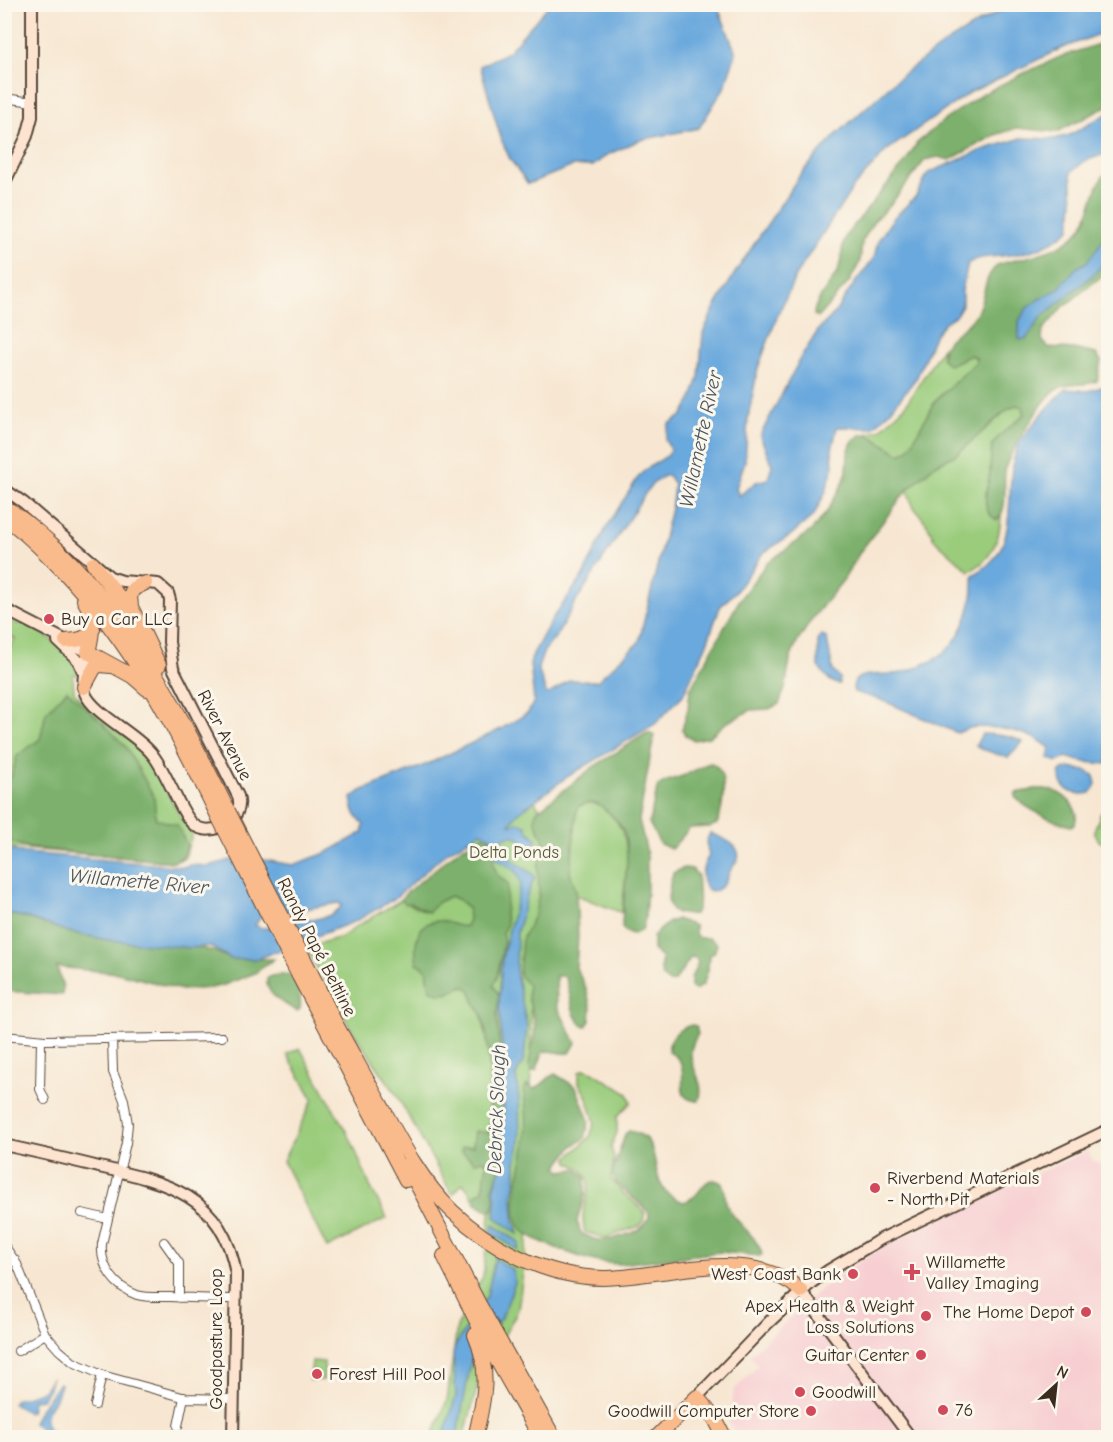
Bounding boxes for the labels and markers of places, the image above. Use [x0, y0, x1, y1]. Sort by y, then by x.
place label: Buy a Car LLC [61, 609, 173, 630]
marker: Buy a Car LLC [42, 612, 56, 626]
place label: Riverbend Materials - North Pit [887, 1168, 1039, 1210]
marker: Riverbend Materials - North Pit [868, 1181, 882, 1195]
place label: Willamette Valley Imaging [926, 1252, 1039, 1294]
marker: Willamette Valley Imaging [903, 1263, 921, 1281]
place label: West Coast Bank [711, 1264, 841, 1285]
marker: West Coast Bank [846, 1267, 860, 1281]
place label: Apex Health & Weight Loss Solutions [745, 1296, 915, 1338]
place label: The Home Depot [943, 1302, 1075, 1323]
marker: The Home Depot [1079, 1305, 1093, 1319]
marker: Apex Health & Weight Loss Solutions [919, 1309, 933, 1323]
place label: Guitar Center [805, 1345, 910, 1366]
marker: Guitar Center [914, 1348, 928, 1362]
place label: Forest Hill Pool [329, 1364, 446, 1385]
marker: Forest Hill Pool [310, 1367, 324, 1381]
place label: Goodwill [812, 1382, 876, 1403]
marker: Goodwill [793, 1385, 807, 1399]
place label: 76 [955, 1400, 973, 1421]
place label: Goodwill Computer Store [608, 1401, 799, 1422]
marker: 76 [936, 1403, 950, 1417]
marker: Goodwill Computer Store [804, 1404, 818, 1418]

